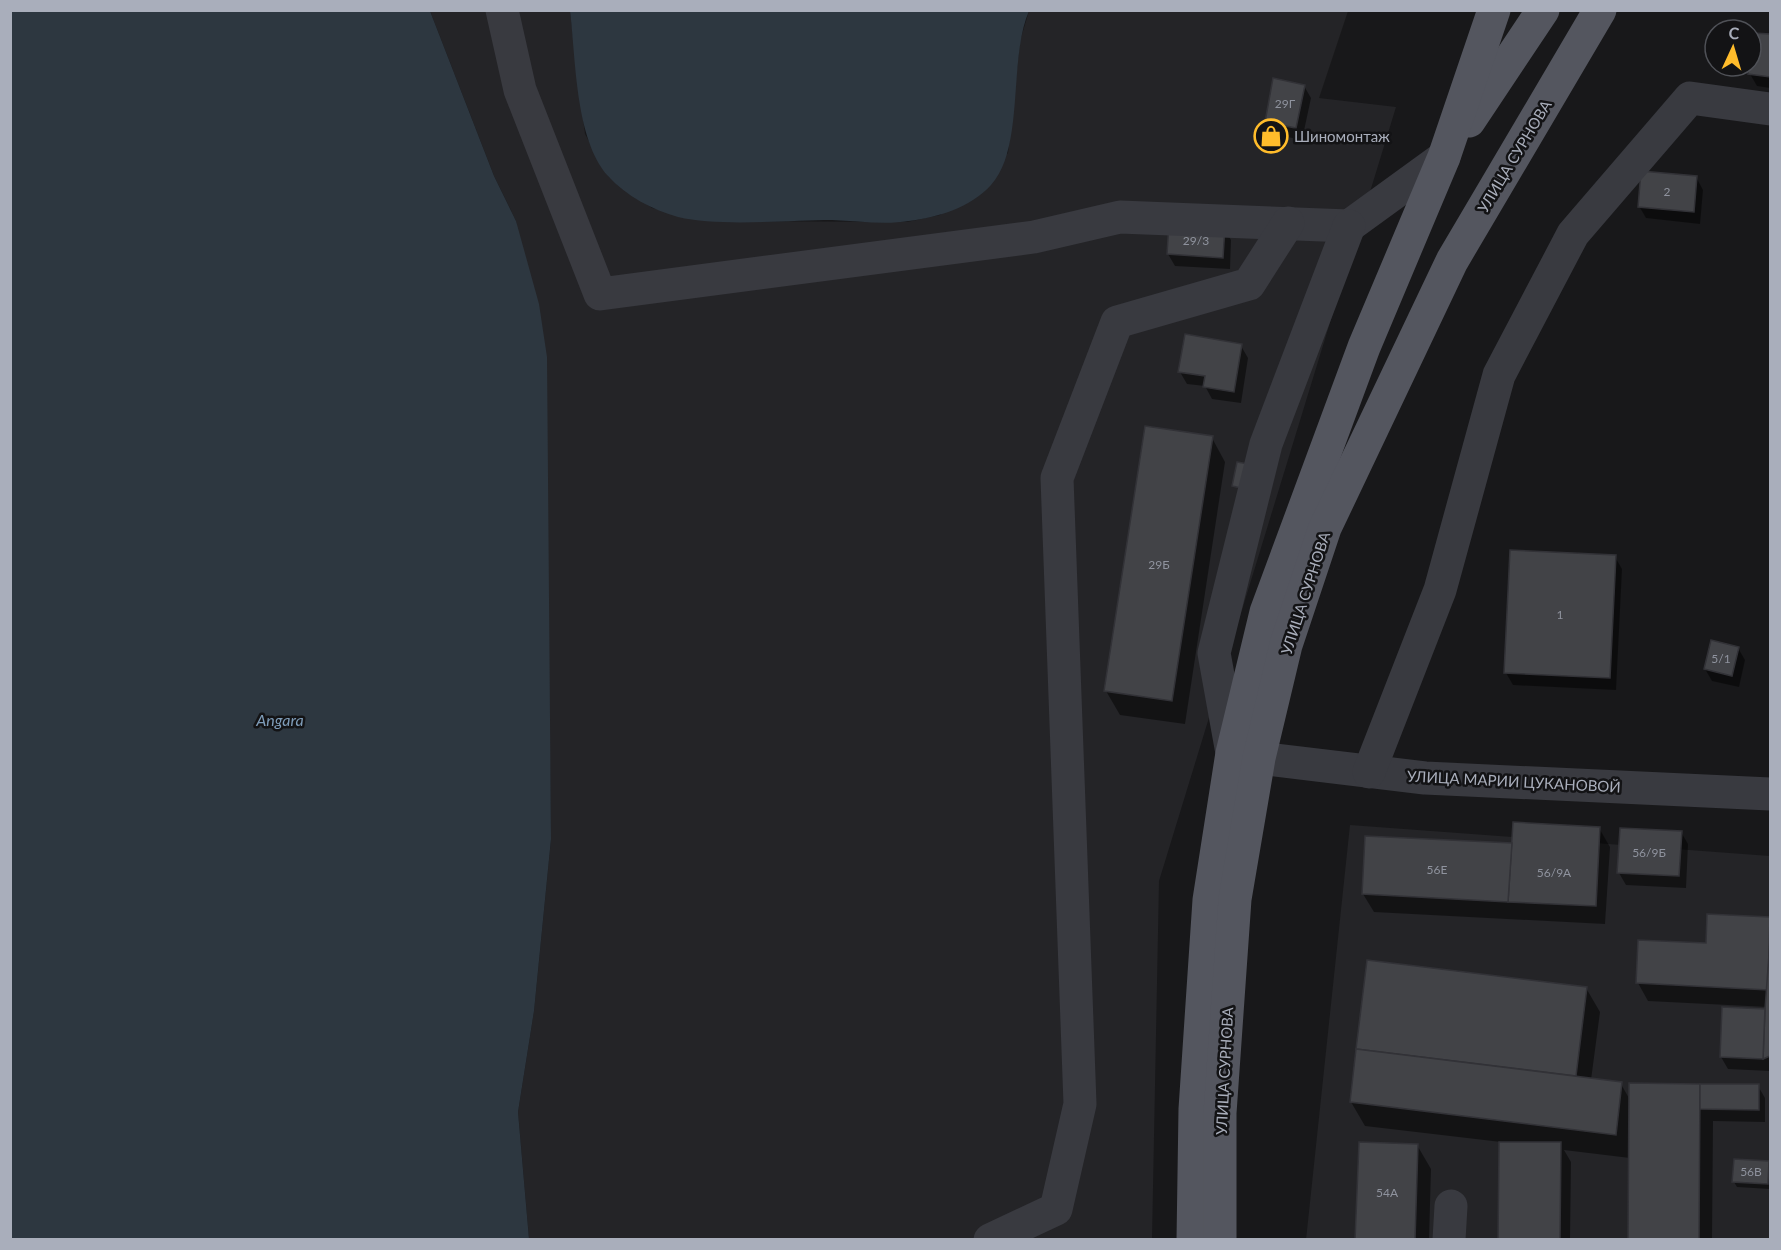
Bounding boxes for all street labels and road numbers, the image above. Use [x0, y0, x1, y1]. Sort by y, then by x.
street label: УЛИЦА СУРНОВА [1473, 96, 1555, 216]
street label: УЛИЦА СУРНОВА [1277, 528, 1334, 657]
street label: УЛИЦА МАРИИ ЦУКАНОВОЙ [1407, 766, 1621, 796]
street label: УЛИЦА СУРНОВА [1212, 1006, 1236, 1135]

